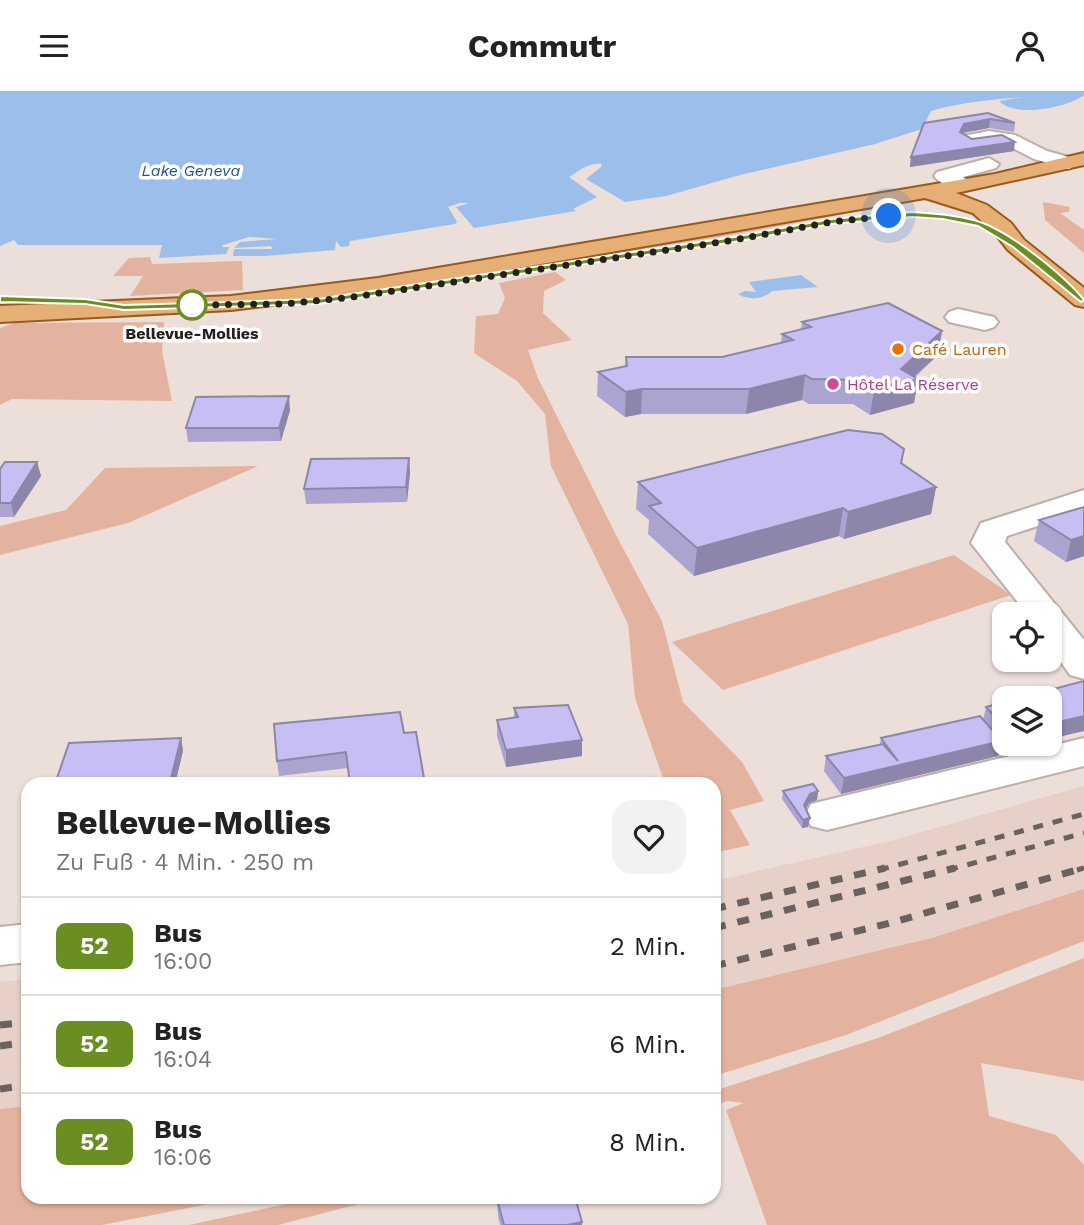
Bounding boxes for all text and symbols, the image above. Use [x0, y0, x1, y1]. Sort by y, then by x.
icon: menu [35, 27, 73, 65]
text: Commutr [468, 27, 616, 65]
icon: person [1011, 27, 1049, 65]
water label: Lake Geneva [142, 161, 241, 180]
your location [871, 198, 906, 233]
marker: Bellevue-Mollies [177, 290, 207, 320]
place label: Bellevue-Mollies [125, 324, 259, 343]
place label: Café Lauren [912, 340, 1007, 359]
marker: Café Lauren [890, 341, 906, 357]
place label: Hôtel La Réserve [847, 375, 979, 394]
marker: Hôtel La Réserve [825, 376, 841, 392]
map controls [992, 602, 1062, 756]
button: locate [992, 602, 1062, 672]
button: layers [992, 686, 1062, 756]
button: heart [612, 800, 686, 874]
text: Bellevue-Mollies [56, 803, 331, 842]
text: Zu Fuß · 4 Min. · 250 m [56, 849, 314, 876]
text: Bus [154, 918, 202, 948]
text: 2 Min. [610, 931, 686, 961]
text: 52 [80, 932, 109, 960]
text: 16:00 [154, 948, 212, 975]
text: Bus [154, 1016, 202, 1046]
text: 6 Min. [609, 1029, 686, 1059]
text: 52 [80, 1030, 109, 1058]
text: 16:04 [154, 1046, 212, 1073]
text: Bus [154, 1114, 202, 1144]
text: 8 Min. [609, 1127, 686, 1157]
text: 52 [80, 1128, 109, 1156]
text: 16:06 [154, 1144, 212, 1171]

